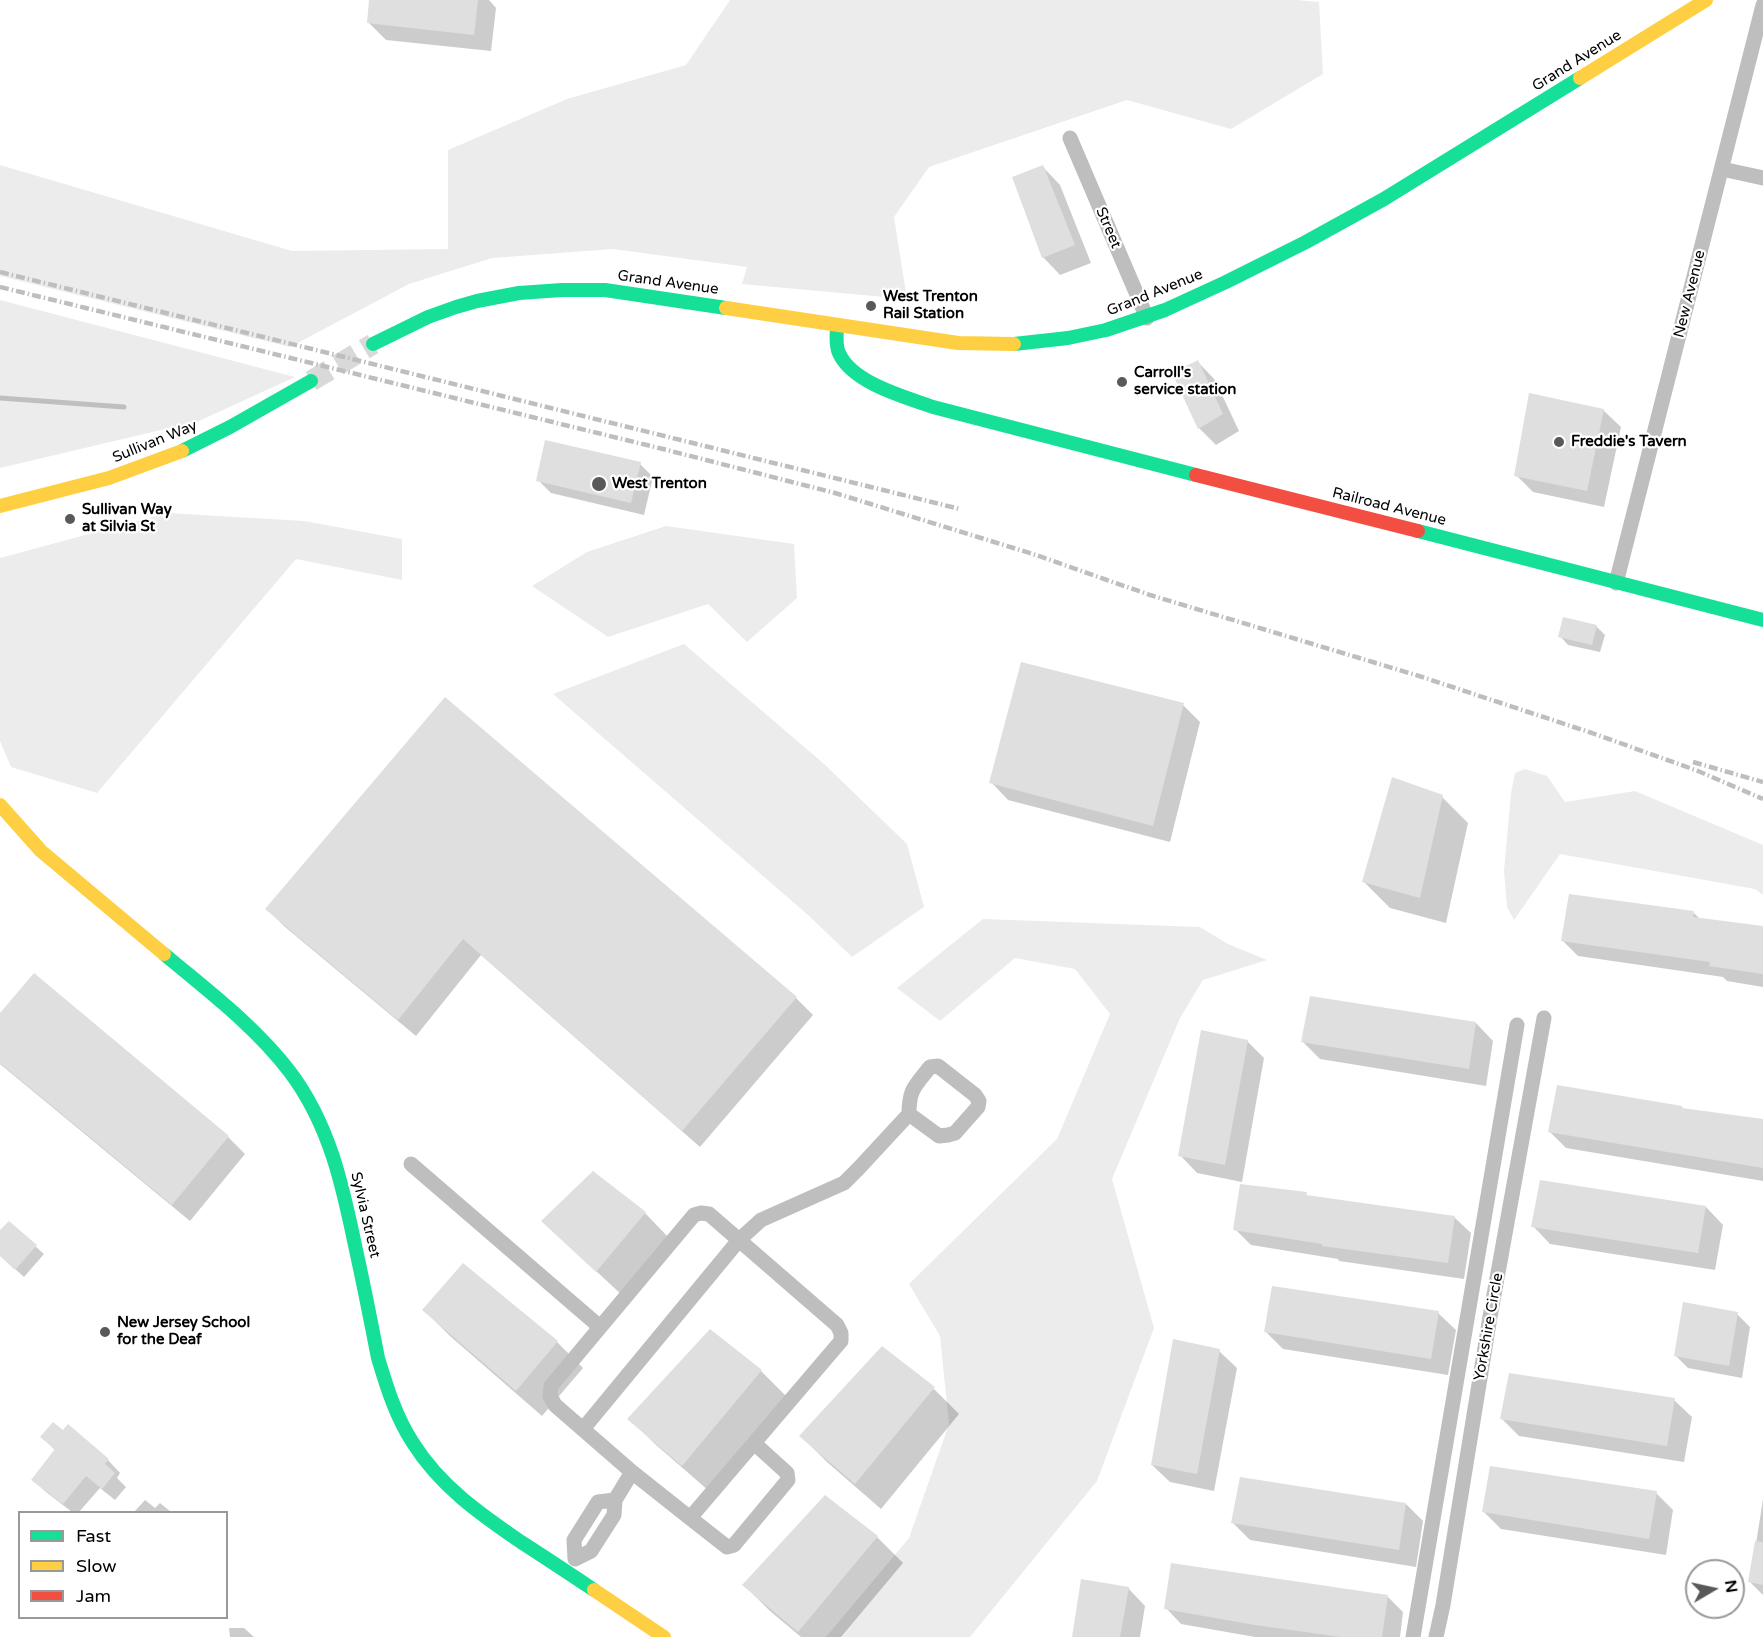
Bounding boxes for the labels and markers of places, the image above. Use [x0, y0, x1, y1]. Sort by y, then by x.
place label: West Trenton Rail Station [883, 288, 978, 323]
marker: West Trenton Rail Station [864, 299, 878, 313]
place label: Carroll's service station [1134, 364, 1236, 399]
marker: Carroll's service station [1115, 375, 1129, 389]
place label: Freddie's Tavern [1571, 433, 1687, 451]
marker: Freddie's Tavern [1552, 435, 1566, 449]
marker: West Trenton [590, 475, 608, 493]
place label: West Trenton [612, 475, 707, 493]
place label: Sullivan Way at Silvia St [82, 501, 172, 536]
marker: Sullivan Way at Silvia St [63, 512, 77, 526]
place label: New Jersey School for the Deaf [117, 1314, 250, 1349]
marker: New Jersey School for the Deaf [98, 1325, 112, 1339]

